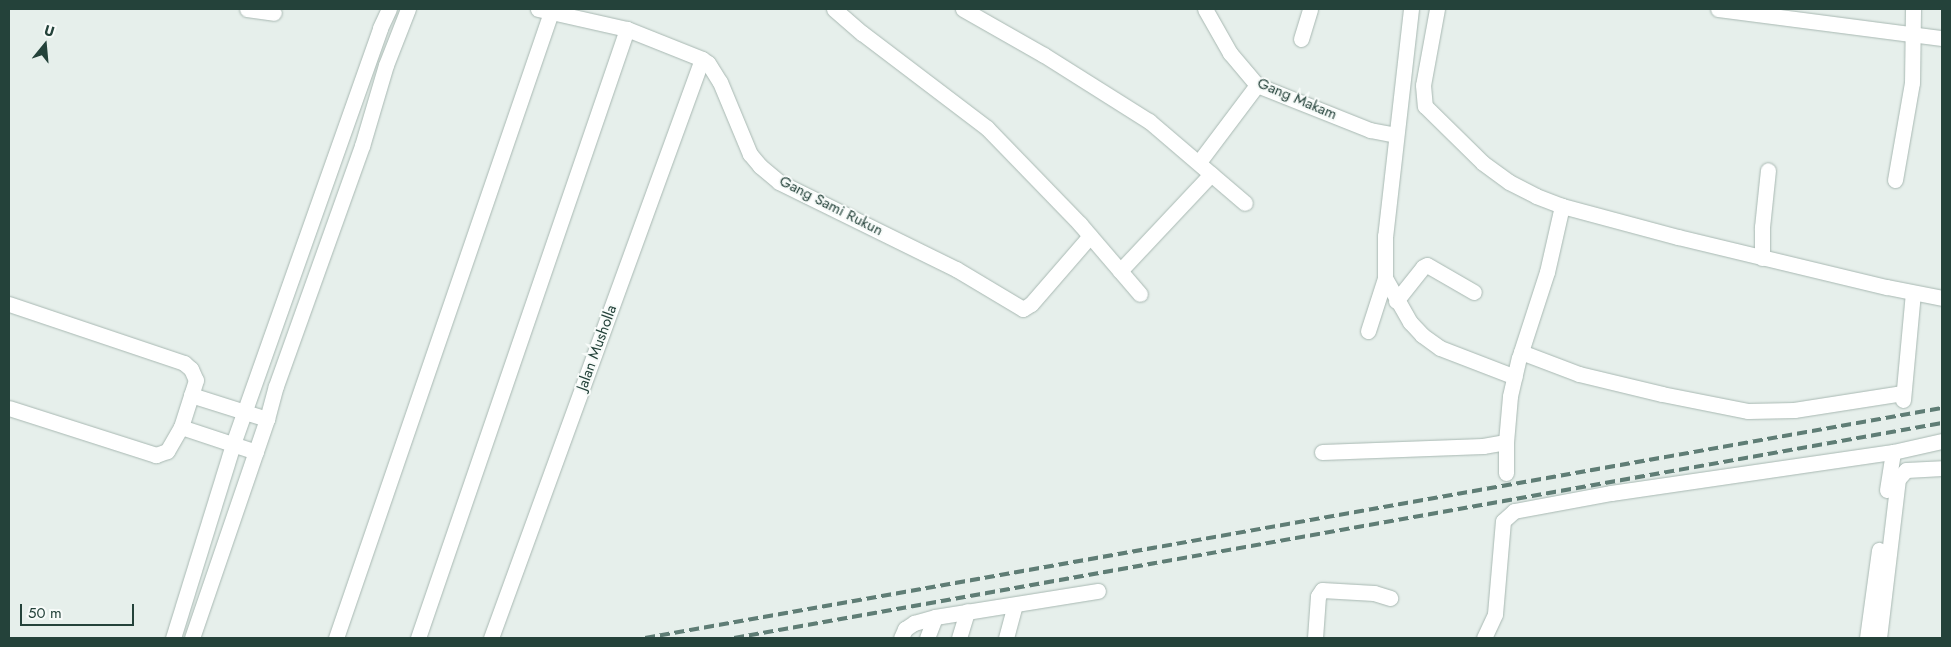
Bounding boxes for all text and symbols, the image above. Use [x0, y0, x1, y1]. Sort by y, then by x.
north arrow [20, 20, 70, 70]
text: U [42, 20, 57, 42]
street label: Gang Makam [1255, 74, 1339, 124]
street label: Gang Sami Rukun [776, 172, 886, 240]
street label: Jalan Musholla [573, 303, 621, 393]
scale bar [22, 594, 136, 626]
text: 50 m [28, 602, 62, 624]

